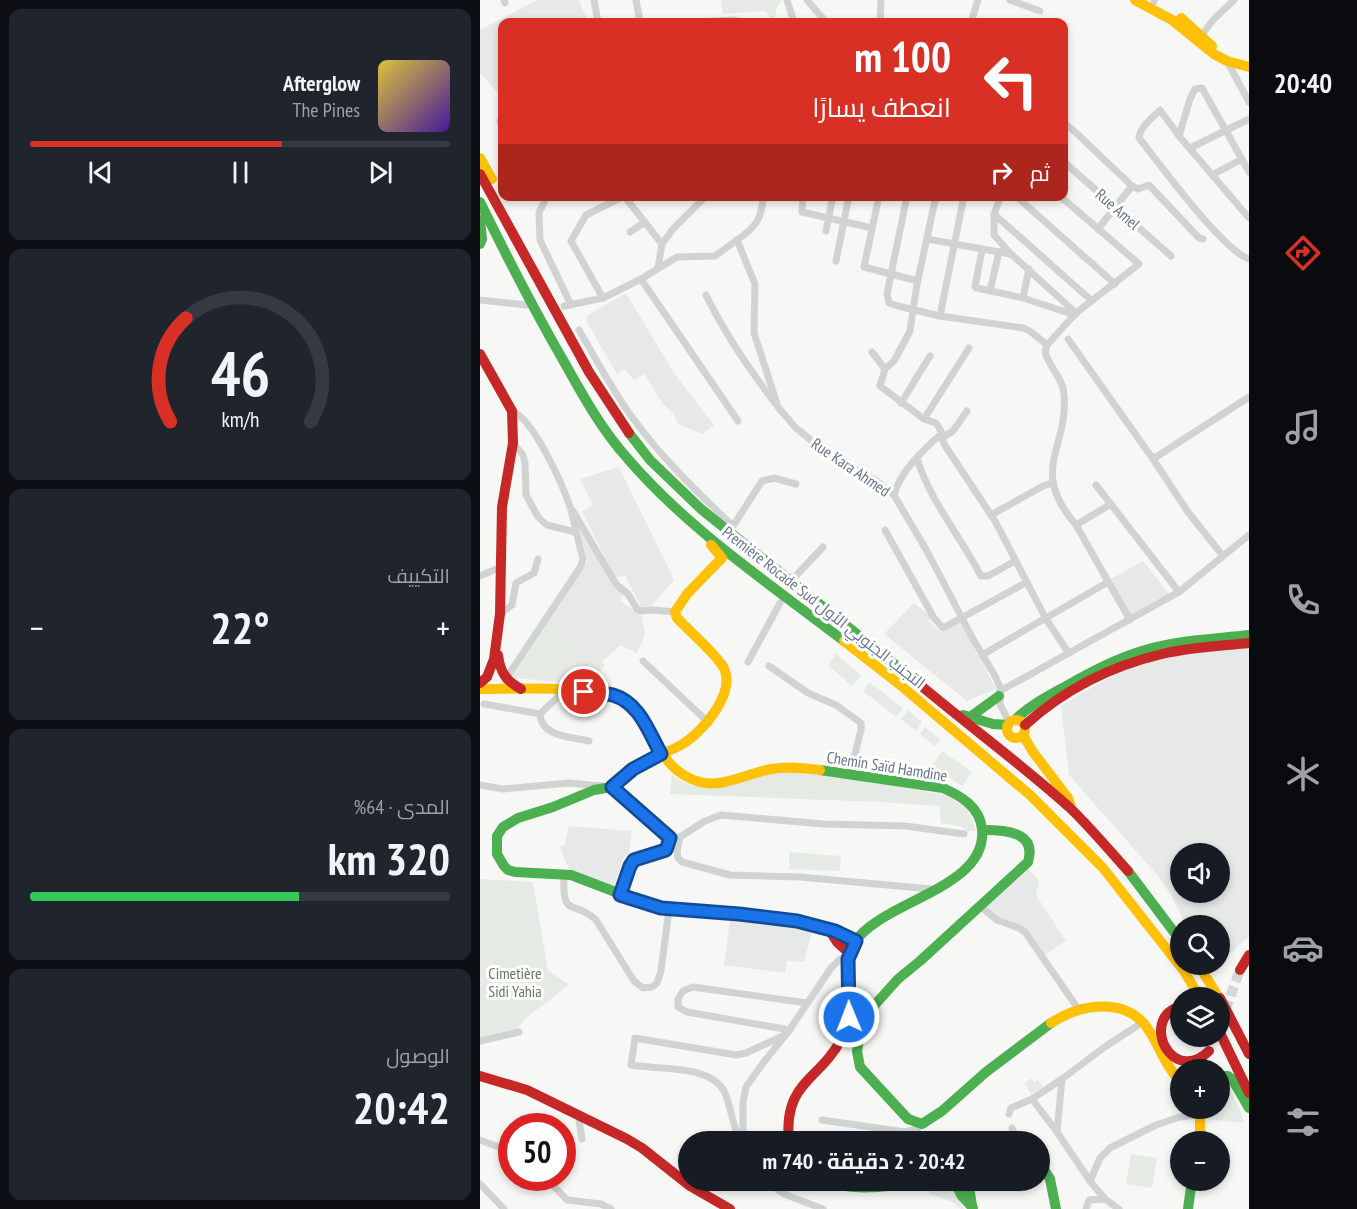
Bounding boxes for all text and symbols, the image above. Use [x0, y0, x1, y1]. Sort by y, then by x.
text: 100 m [854, 29, 951, 84]
icon: left [972, 42, 1050, 120]
text: 20:40 [1274, 66, 1332, 100]
text: Afterglow [283, 69, 360, 97]
text: انعطف يسارًا [812, 90, 951, 124]
text: The Pines [293, 97, 360, 123]
icon: previous [84, 156, 117, 189]
icon: pause [224, 156, 257, 189]
icon: next [364, 156, 397, 189]
icon: right [985, 156, 1018, 189]
text: ثم [1030, 159, 1050, 187]
street label: Rue Amel [1092, 184, 1145, 234]
icon: directions [1282, 232, 1324, 274]
text: 46 [210, 332, 270, 413]
text: km/h [221, 405, 259, 433]
icon: music [1282, 406, 1324, 448]
street label: Rue Kara Ahmed [808, 433, 894, 501]
street label: Première Rocade Sud التجنب الجنوبي الأول [716, 522, 929, 696]
text: التكييف [387, 563, 450, 589]
icon: phone [1282, 579, 1324, 621]
text: 22° [210, 598, 270, 656]
text: − [30, 606, 44, 649]
text: + [436, 606, 450, 649]
pin [558, 666, 609, 717]
icon: arrive [567, 675, 600, 708]
street label: Chemin Saïd Hamdine [825, 747, 949, 785]
icon: climate [1282, 753, 1324, 795]
text: المدى · 64% [354, 794, 450, 820]
text: 320 km [328, 829, 450, 887]
map controls [1170, 843, 1230, 1191]
button: sound [1170, 843, 1230, 903]
button: search [1170, 915, 1230, 975]
icon: car [1282, 927, 1324, 969]
park label: Cimetière Sidi Yahia [488, 963, 542, 1001]
position arrow [817, 985, 881, 1049]
button: layers [1170, 987, 1230, 1047]
text: الوصول [386, 1043, 450, 1069]
button: + [1170, 1059, 1230, 1119]
text: 20:42 [353, 1078, 450, 1136]
icon: filters [1282, 1101, 1324, 1143]
speed limit sign: 50 [498, 1113, 576, 1191]
button: − [1170, 1131, 1230, 1191]
text: 20:42 · 2 دقيقة · 740 m [763, 1147, 965, 1175]

